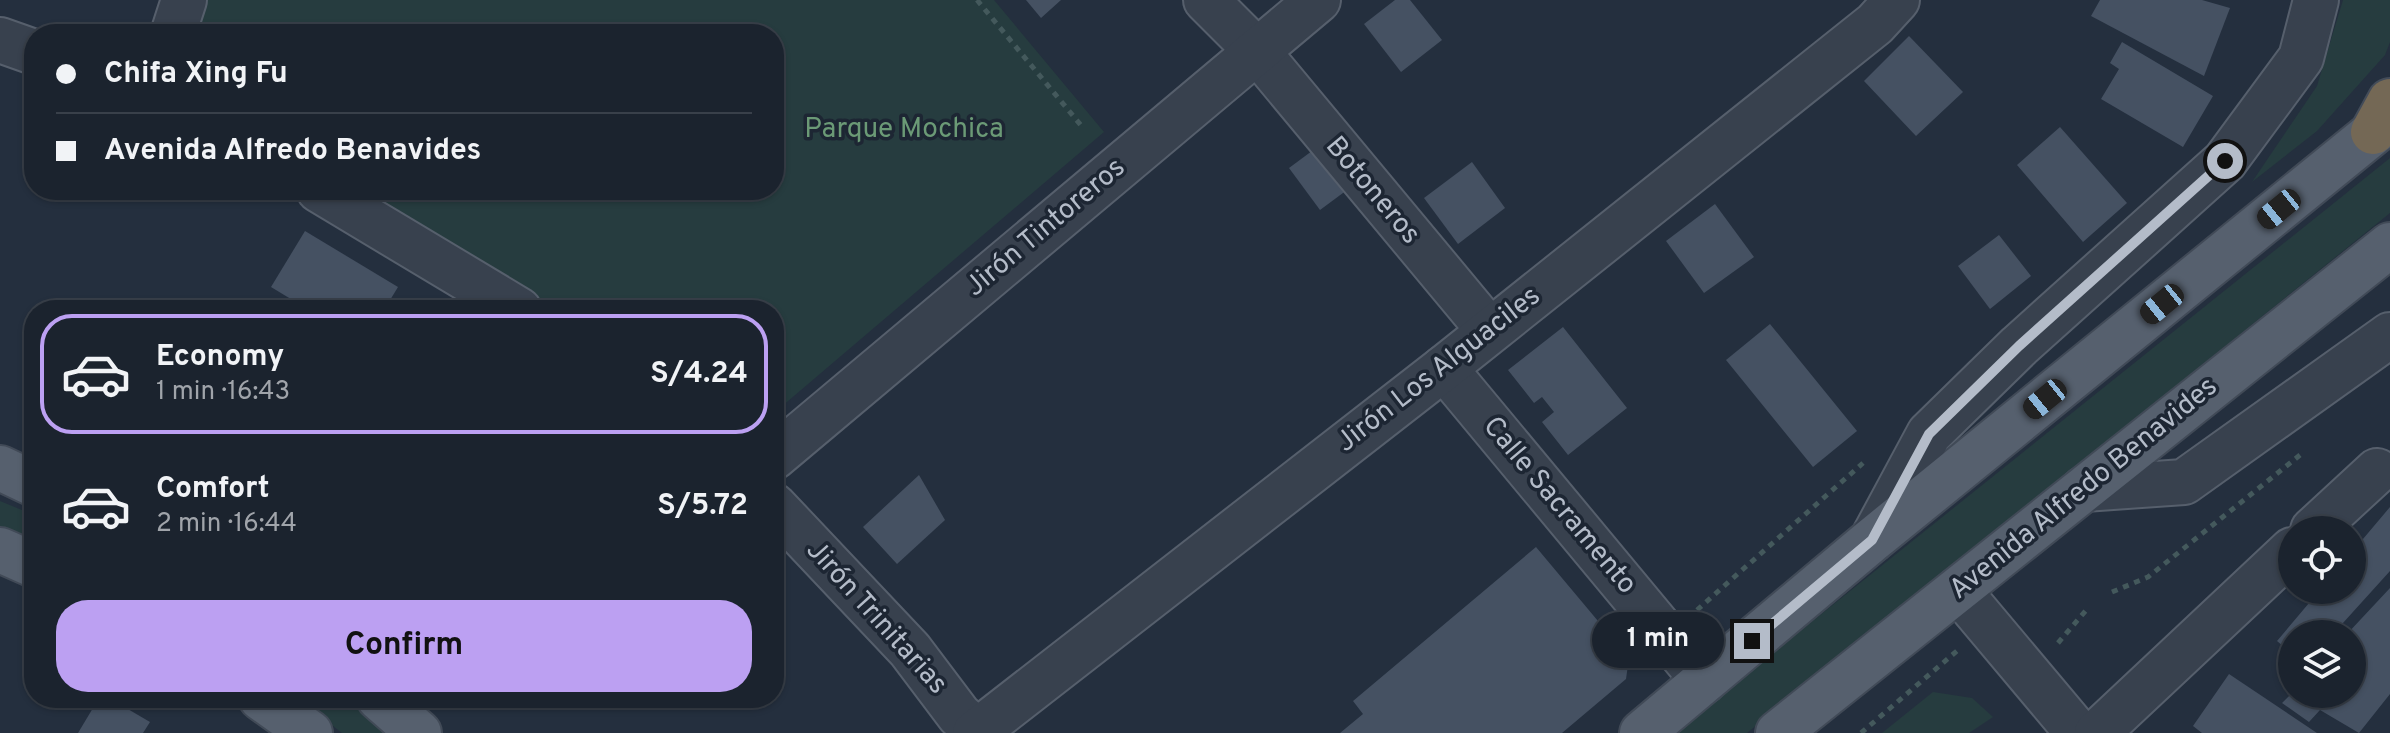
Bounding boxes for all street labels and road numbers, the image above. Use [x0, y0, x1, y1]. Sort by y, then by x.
street label: Botoneros [1316, 130, 1428, 252]
street label: Jirón Tintoreros [959, 151, 1133, 305]
street label: Jirón Los Alguaciles [1330, 279, 1548, 461]
street label: Avenida Alfredo Benavides [1943, 370, 2225, 608]
street label: Calle Sacramento [1474, 410, 1644, 602]
street label: Jirón Trinitarias [797, 533, 955, 703]

